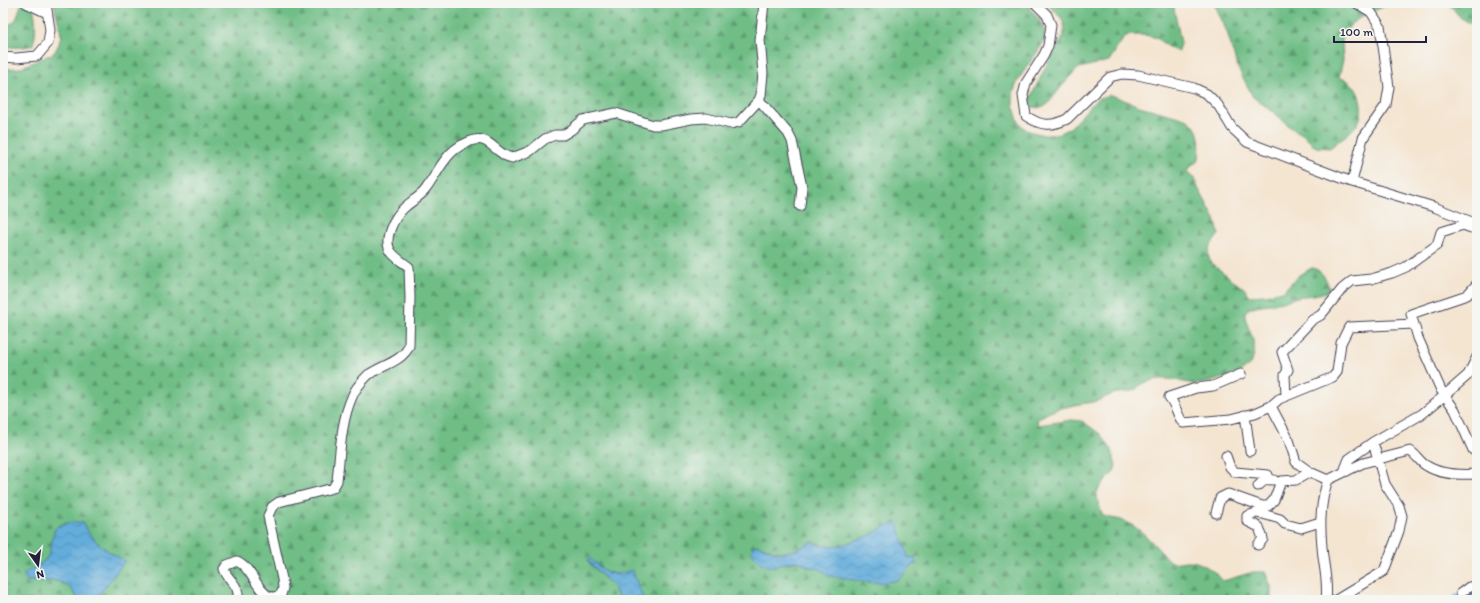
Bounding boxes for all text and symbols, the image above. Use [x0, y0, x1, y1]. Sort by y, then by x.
scale bar [1334, 18, 1426, 44]
text: 100 m [1340, 25, 1373, 39]
north arrow [18, 545, 58, 585]
text: N [35, 567, 45, 581]

